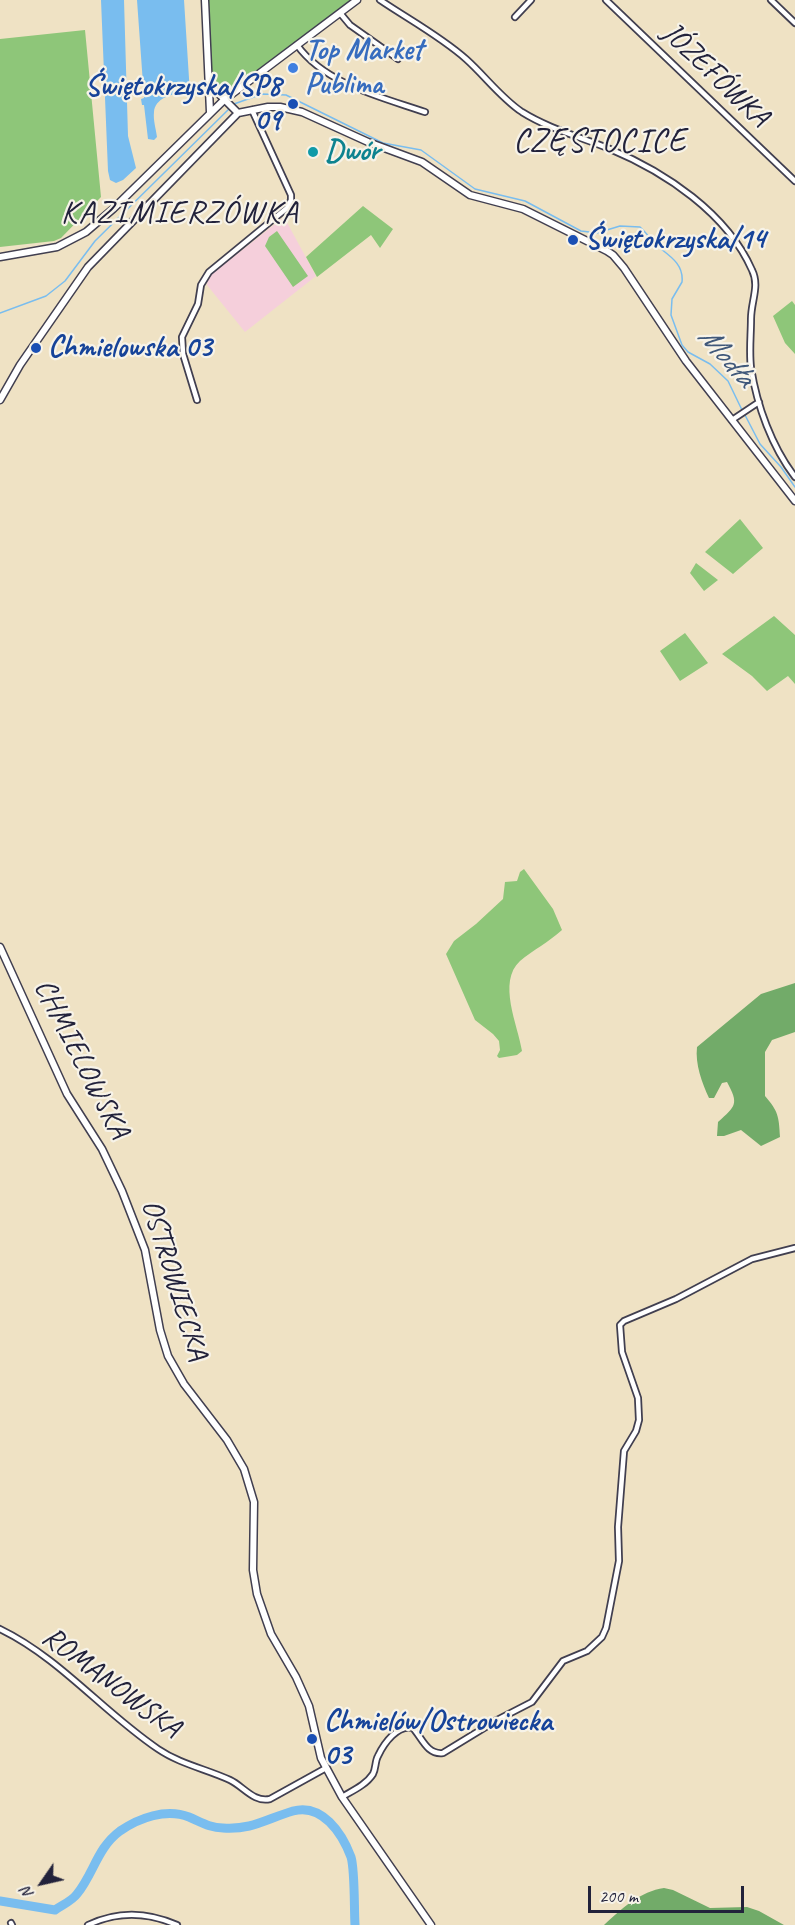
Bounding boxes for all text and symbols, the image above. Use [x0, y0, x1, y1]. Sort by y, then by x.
street label: JÓZEFÓWKA [654, 15, 776, 135]
place label: Top Market Publima [305, 33, 423, 104]
marker: Top Market Publima [286, 61, 300, 75]
place label: Świętokrzyska/SP8 09 [85, 69, 281, 140]
marker: Świętokrzyska/SP8 09 [286, 97, 300, 111]
district label: CZĘSTOCICE [513, 122, 687, 162]
place label: Dwór [325, 134, 380, 170]
marker: Dwór [306, 145, 320, 159]
district label: KAZIMIERZÓWKA [61, 195, 299, 233]
place label: Świętokrzyska/14 [585, 222, 766, 258]
marker: Świętokrzyska/14 [566, 233, 580, 247]
water label: Modła [689, 319, 763, 395]
place label: Chmielowska 03 [48, 330, 212, 366]
marker: Chmielowska 03 [29, 341, 43, 355]
street label: CHMIELOWSKA [25, 973, 137, 1145]
street label: OSTROWIECKA [133, 1195, 215, 1365]
street label: ROMANOWSKA [35, 1619, 187, 1747]
place label: Chmielów/Ostrowiecka 03 [324, 1704, 552, 1774]
marker: Chmielów/Ostrowiecka 03 [305, 1732, 319, 1746]
north arrow [12, 1853, 72, 1913]
scale bar [591, 1874, 747, 1912]
text: N [16, 1883, 38, 1903]
text: 200 m [599, 1885, 638, 1907]

